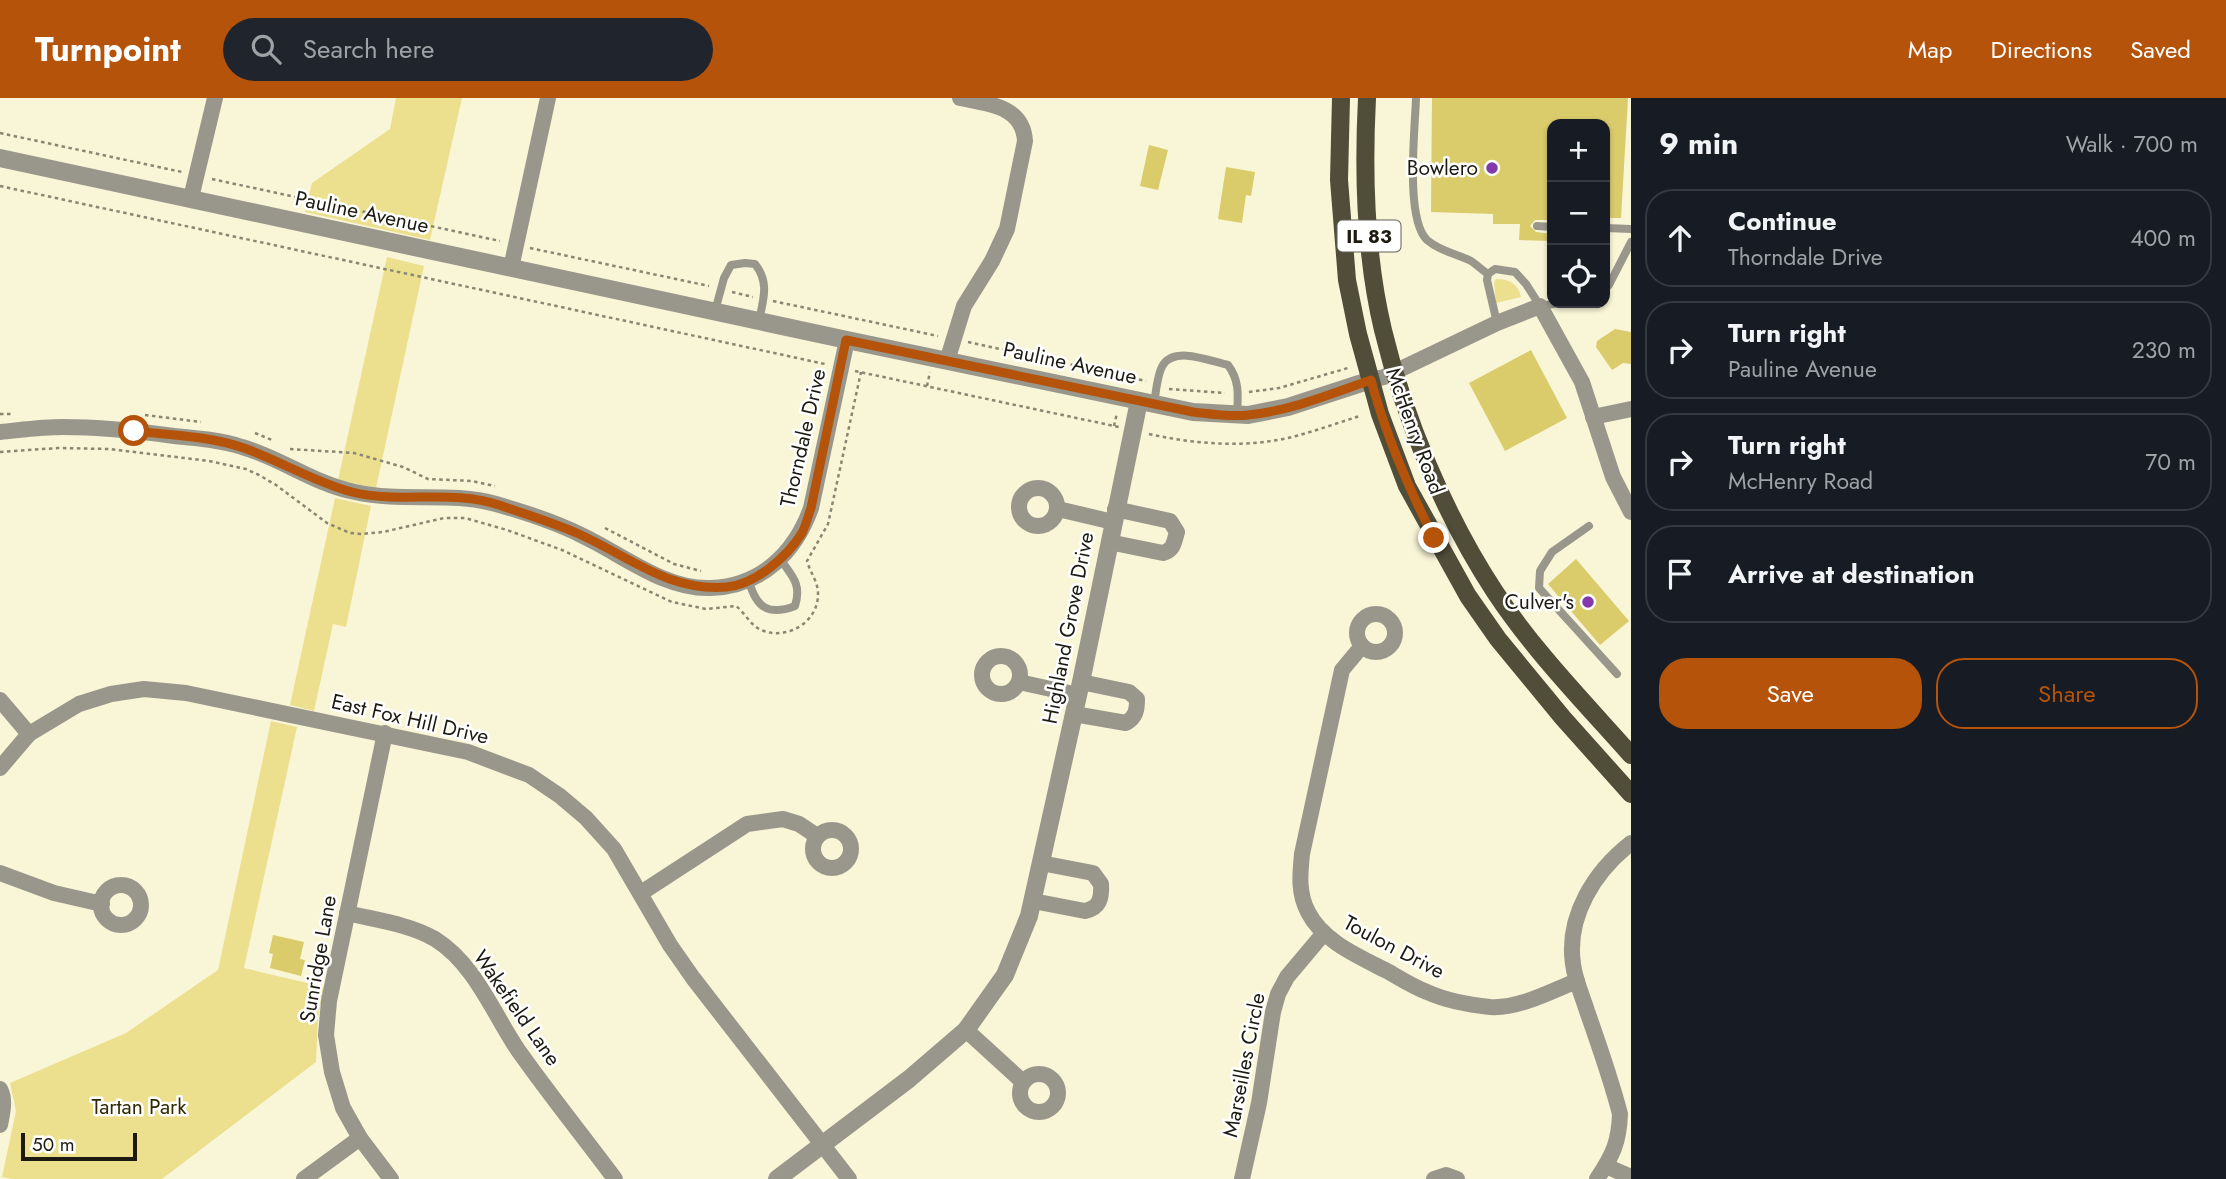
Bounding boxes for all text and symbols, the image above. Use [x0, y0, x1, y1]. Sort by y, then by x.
search box [223, 18, 713, 81]
text: Turnpoint [35, 26, 181, 73]
icon: search [247, 30, 285, 68]
text: Search here [303, 30, 434, 68]
text: Map [1908, 32, 1953, 67]
text: Directions [1991, 32, 2092, 67]
text: Saved [2130, 32, 2191, 67]
map controls [1547, 119, 1610, 308]
button: + [1547, 119, 1610, 182]
text: 9 min [1659, 122, 1738, 165]
text: Walk · 700 m [2066, 127, 2198, 161]
place label: Bowlero [1407, 153, 1478, 183]
marker: Bowlero [1484, 160, 1500, 176]
button: − [1547, 182, 1610, 245]
street label: Pauline Avenue [292, 183, 432, 241]
text: Continue [1728, 202, 1837, 240]
icon: ahead [1661, 219, 1699, 257]
road number: IL 83 [1338, 220, 1400, 252]
text: 400 m [2130, 221, 2196, 255]
text: Thorndale Drive [1728, 240, 1883, 274]
button: locate [1547, 245, 1610, 308]
text: Turn right [1728, 314, 1846, 352]
icon: right [1661, 331, 1699, 369]
text: 230 m [2132, 333, 2196, 367]
street label: Pauline Avenue [1000, 334, 1140, 392]
text: Pauline Avenue [1728, 352, 1877, 386]
street label: McHenry Road [1378, 364, 1452, 498]
street label: Thorndale Drive [773, 366, 834, 510]
route start [118, 415, 149, 446]
text: Turn right [1728, 426, 1846, 464]
icon: right [1661, 443, 1699, 481]
text: 70 m [2145, 445, 2196, 479]
text: McHenry Road [1728, 464, 1873, 498]
route end [1418, 522, 1449, 553]
street label: Highland Grove Drive [1035, 529, 1101, 726]
icon: arrive [1661, 555, 1699, 593]
text: Arrive at destination [1728, 555, 1975, 593]
place label: Culver's [1504, 587, 1574, 617]
marker: Culver's [1580, 594, 1596, 610]
button: Save [1659, 658, 1922, 729]
button: Share [1936, 658, 2198, 729]
street label: East Fox Hill Drive [328, 686, 492, 752]
street label: Sunridge Lane [292, 893, 344, 1025]
street label: Toulon Drive [1338, 908, 1450, 986]
street label: Wakefield Lane [466, 944, 568, 1072]
street label: Marseilles Circle [1215, 990, 1273, 1140]
park label: Tartan Park [92, 1092, 187, 1122]
scale bar [21, 1130, 136, 1162]
text: 50 m [32, 1131, 75, 1158]

